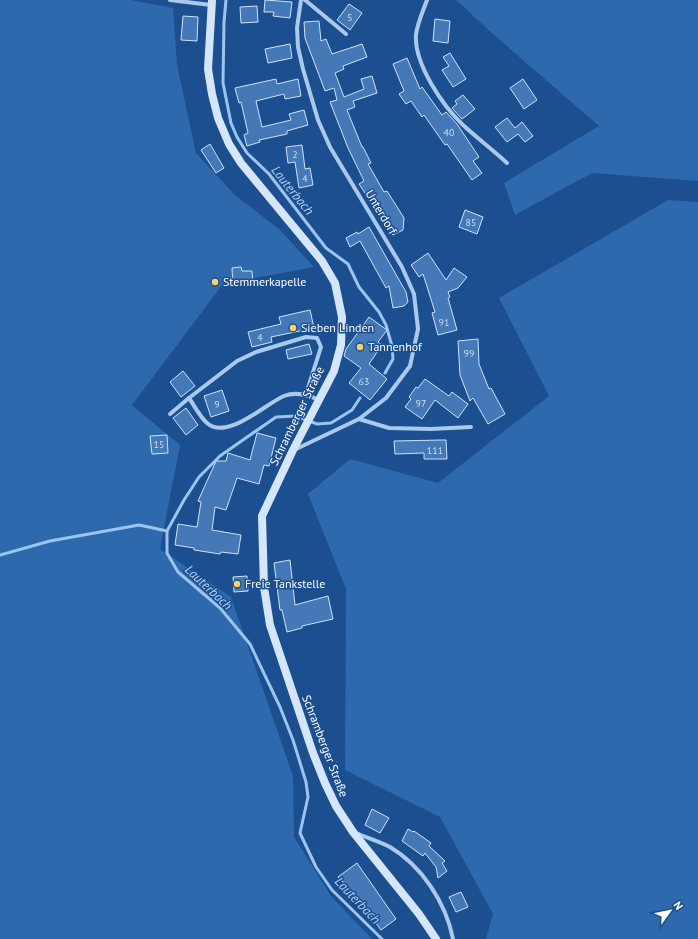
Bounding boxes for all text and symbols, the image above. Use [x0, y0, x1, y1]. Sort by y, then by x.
house number: 5 [347, 11, 353, 24]
house number: 40 [444, 126, 455, 139]
house number: 2 [292, 148, 298, 161]
water label: Lauterbach [268, 162, 318, 219]
house number: 4 [302, 172, 308, 185]
street label: Unterdorf [362, 187, 401, 238]
house number: 85 [466, 216, 476, 229]
place label: Stemmerkapelle [223, 274, 306, 289]
marker: Stemmerkapelle [210, 277, 220, 287]
house number: 91 [439, 316, 449, 329]
place label: Sieben Linden [301, 320, 374, 335]
marker: Sieben Linden [288, 323, 298, 333]
house number: 4 [257, 331, 263, 344]
place label: Tannenhof [368, 339, 423, 354]
marker: Tannenhof [355, 342, 365, 352]
house number: 99 [464, 347, 474, 360]
street label: Schramberger Straße [266, 364, 327, 468]
house number: 63 [359, 375, 369, 388]
house number: 97 [416, 397, 426, 410]
house number: 9 [214, 398, 220, 411]
house number: 15 [154, 438, 164, 451]
house number: 111 [427, 444, 443, 457]
water label: Lauterbach [181, 561, 236, 614]
place label: Freie Tankstelle [245, 576, 325, 591]
marker: Freie Tankstelle [232, 579, 242, 589]
street label: Schramberger Straße [299, 693, 352, 799]
water label: Lauterbach [331, 873, 384, 927]
north arrow [650, 891, 690, 931]
text: N [671, 899, 686, 912]

